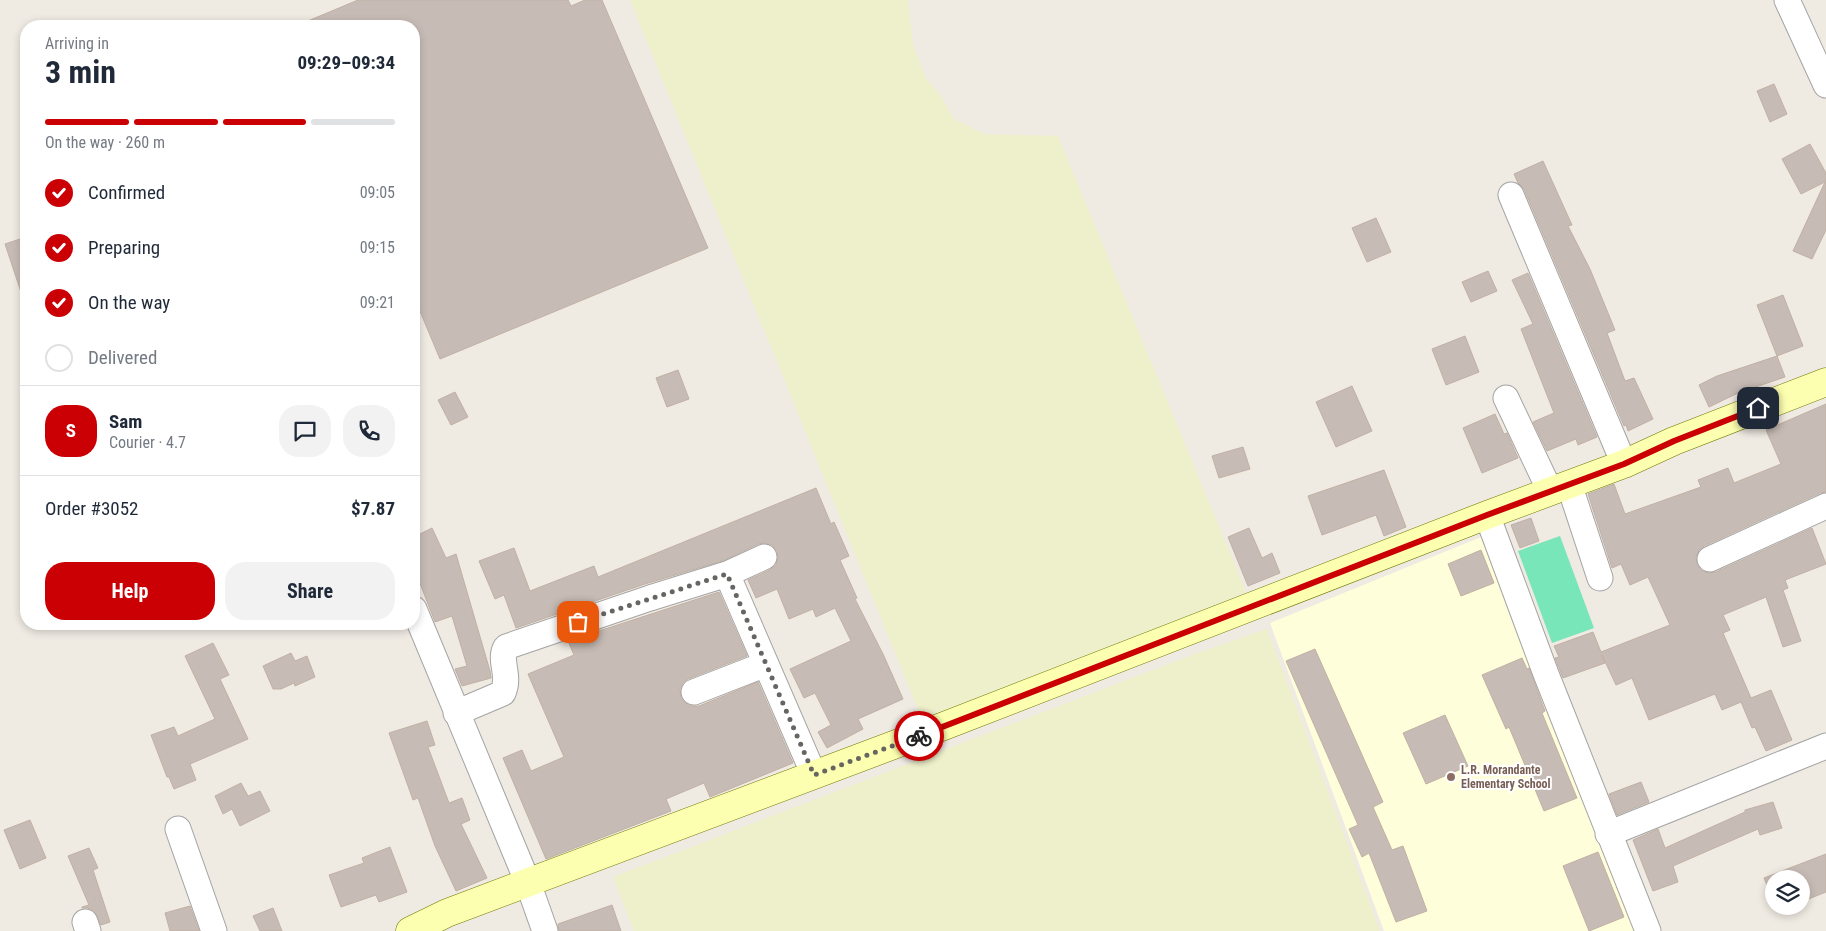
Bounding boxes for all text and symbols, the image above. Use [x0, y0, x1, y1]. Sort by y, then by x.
text: Arriving in [45, 34, 109, 53]
text: 09:29–09:34 [297, 51, 395, 74]
text: 3 min [45, 53, 116, 91]
text: On the way · 260 m [45, 133, 165, 152]
icon: check [45, 179, 73, 207]
text: Confirmed [88, 181, 165, 204]
text: 09:05 [360, 183, 395, 202]
icon: check [45, 234, 73, 262]
text: Preparing [88, 236, 160, 259]
text: 09:15 [360, 238, 395, 257]
icon: check [45, 289, 73, 317]
text: On the way [88, 291, 170, 314]
text: 09:21 [360, 293, 395, 312]
text: Delivered [88, 346, 157, 369]
pin [1737, 387, 1779, 429]
icon: home [1744, 394, 1772, 422]
button: chat [279, 405, 331, 457]
button: phone [343, 405, 395, 457]
text: Sam [109, 410, 142, 433]
text: S [66, 419, 76, 442]
text: Courier · 4.7 [109, 433, 186, 452]
text: Order #3052 [45, 497, 138, 520]
text: $7.87 [351, 497, 395, 520]
button: Help [45, 562, 215, 620]
button: Share [225, 562, 395, 620]
pin [557, 601, 599, 643]
icon: bag [564, 608, 592, 636]
courier [894, 711, 944, 761]
icon: bike [905, 722, 933, 750]
place label: L.R. Morandante Elementary School [1461, 763, 1551, 791]
marker: L.R. Morandante Elementary School [1445, 771, 1457, 783]
map controls [1765, 870, 1810, 915]
button: layers [1765, 870, 1810, 915]

